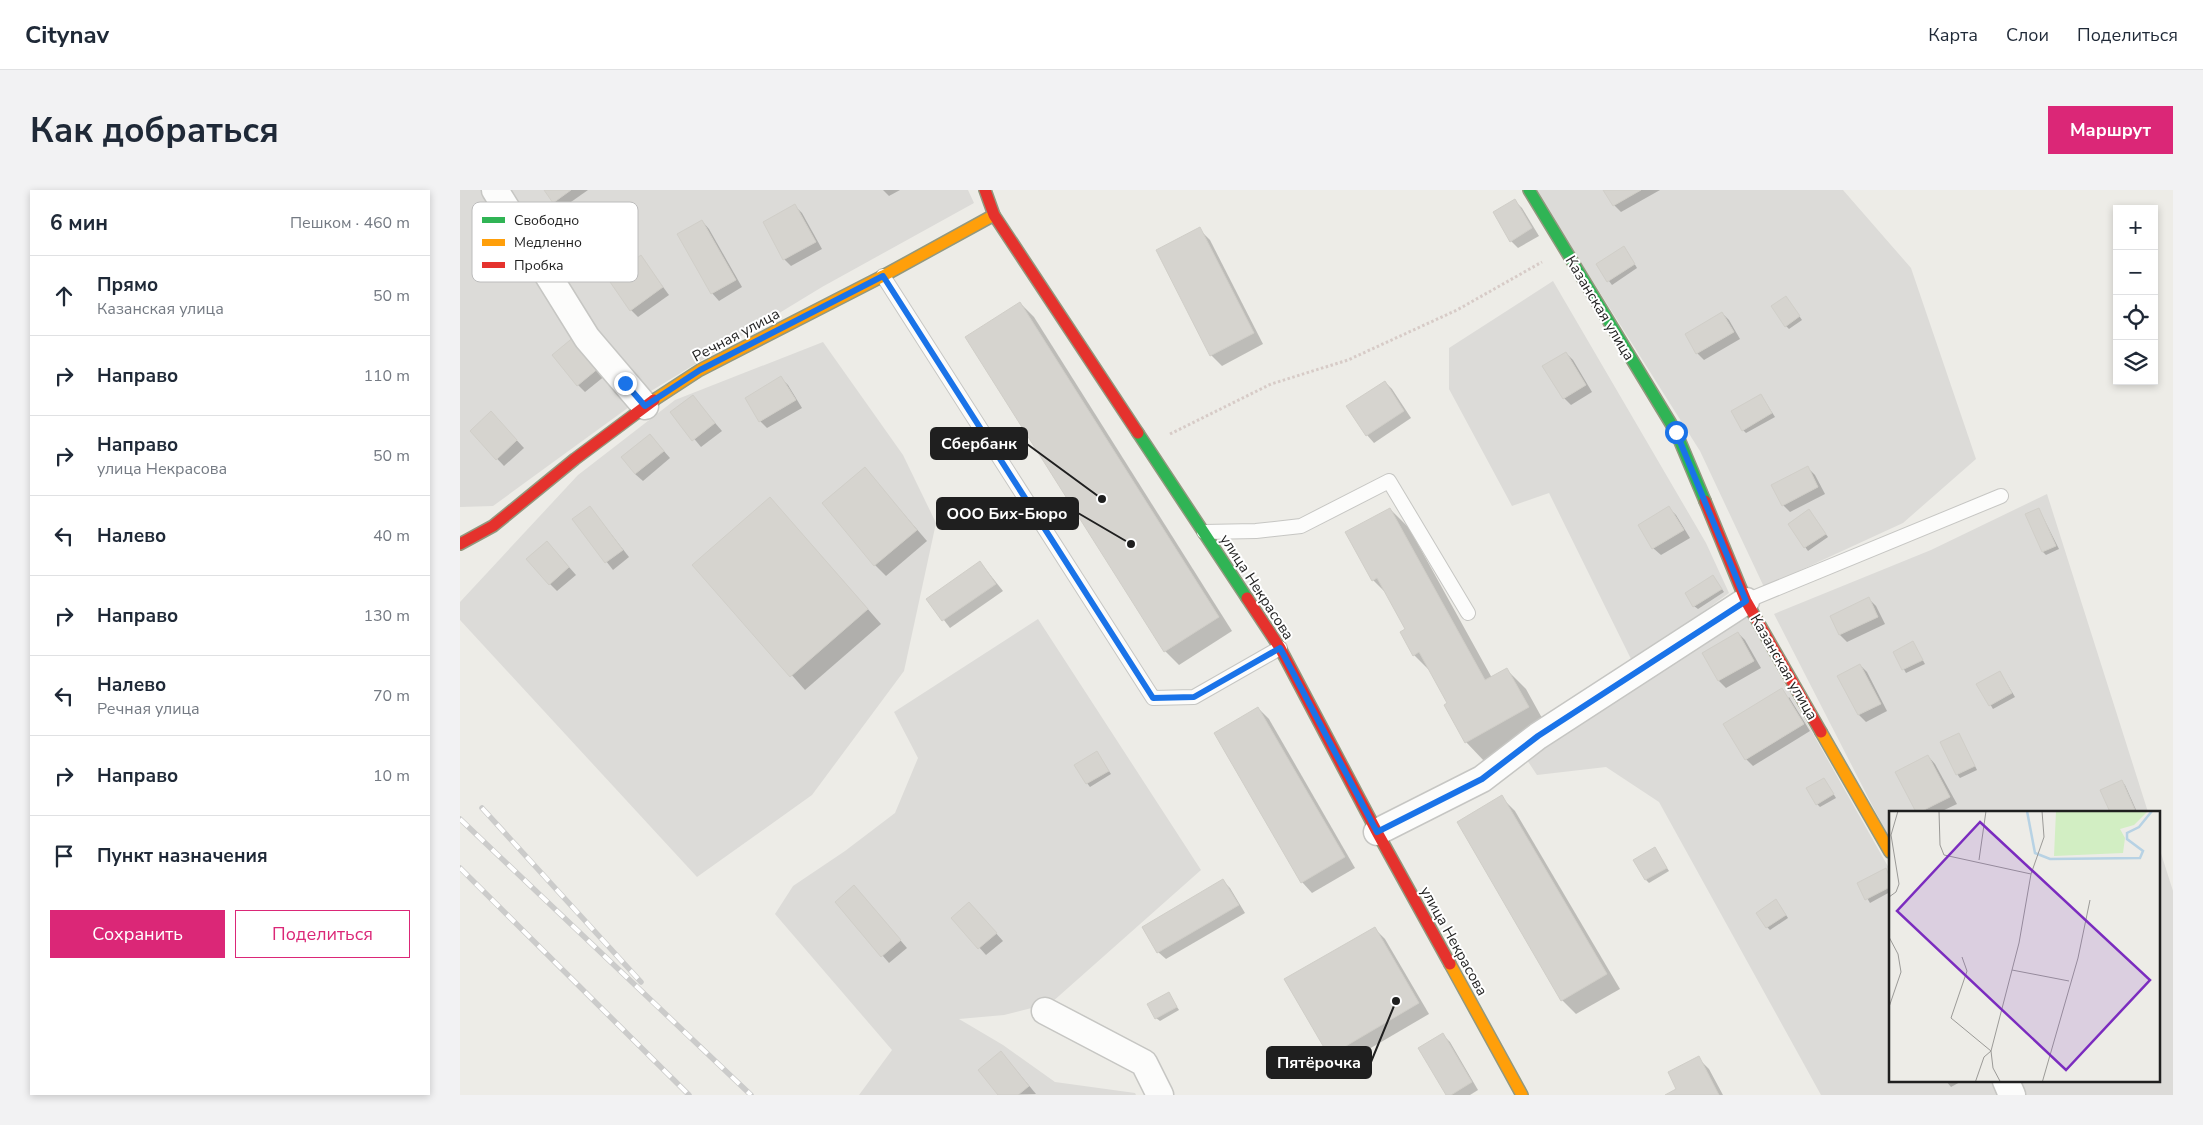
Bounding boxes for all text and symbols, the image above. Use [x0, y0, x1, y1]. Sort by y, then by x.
text: Citynav [25, 19, 109, 51]
text: Карта [1928, 23, 1978, 47]
text: Слои [2006, 23, 2049, 47]
text: Поделиться [2077, 23, 2178, 47]
button: Маршрут [2048, 106, 2173, 154]
text: Как добраться [30, 107, 279, 154]
legend [472, 202, 638, 282]
map controls [2113, 205, 2158, 385]
button: + [2113, 205, 2158, 250]
text: 6 мин [50, 209, 108, 237]
text: Свободно [514, 211, 579, 230]
text: Пешком · 460 m [290, 212, 410, 234]
text: Медленно [514, 233, 582, 252]
button: − [2113, 250, 2158, 295]
street label: Казанская улица [1561, 252, 1639, 364]
text: Пробка [514, 256, 564, 275]
text: Прямо [97, 272, 158, 298]
icon: ahead [50, 282, 78, 310]
text: 50 m [373, 285, 410, 307]
button: locate [2113, 295, 2158, 340]
text: Казанская улица [97, 298, 224, 320]
street label: Речная улица [689, 304, 783, 366]
button: layers [2113, 340, 2158, 385]
icon: right [50, 362, 78, 390]
text: Направо [97, 363, 178, 389]
text: 110 m [363, 365, 410, 387]
route end [614, 372, 637, 395]
route start [1665, 421, 1688, 444]
callout: Сбербанк [931, 428, 1027, 459]
text: Направо [97, 432, 178, 458]
text: Сбербанк [941, 433, 1018, 455]
icon: right [50, 442, 78, 470]
text: 50 m [373, 445, 410, 467]
text: улица Некрасова [97, 458, 227, 480]
callout: ООО Бих-Бюро [937, 498, 1078, 529]
text: ООО Бих-Бюро [946, 503, 1068, 525]
icon: left [50, 522, 78, 550]
text: Налево [97, 523, 166, 549]
text: 40 m [373, 525, 410, 547]
street label: улица Некрасова [1215, 530, 1299, 644]
icon: right [50, 602, 78, 630]
text: Направо [97, 603, 178, 629]
text: 130 m [363, 605, 410, 627]
street label: Казанская улица [1746, 611, 1822, 723]
text: Налево [97, 672, 166, 698]
icon: left [50, 682, 78, 710]
text: 70 m [373, 685, 410, 707]
text: Речная улица [97, 698, 200, 720]
icon: right [50, 762, 78, 790]
text: Направо [97, 763, 178, 789]
text: 10 m [373, 765, 410, 787]
inset map [1889, 811, 2160, 1082]
icon: arrive [50, 842, 78, 870]
text: Пункт назначения [97, 843, 268, 869]
street label: улица Некрасова [1416, 883, 1492, 999]
button: Сохранить [50, 910, 225, 958]
button: Поделиться [235, 910, 410, 958]
callout: Пятёрочка [1267, 1047, 1371, 1078]
text: Пятёрочка [1277, 1052, 1361, 1074]

